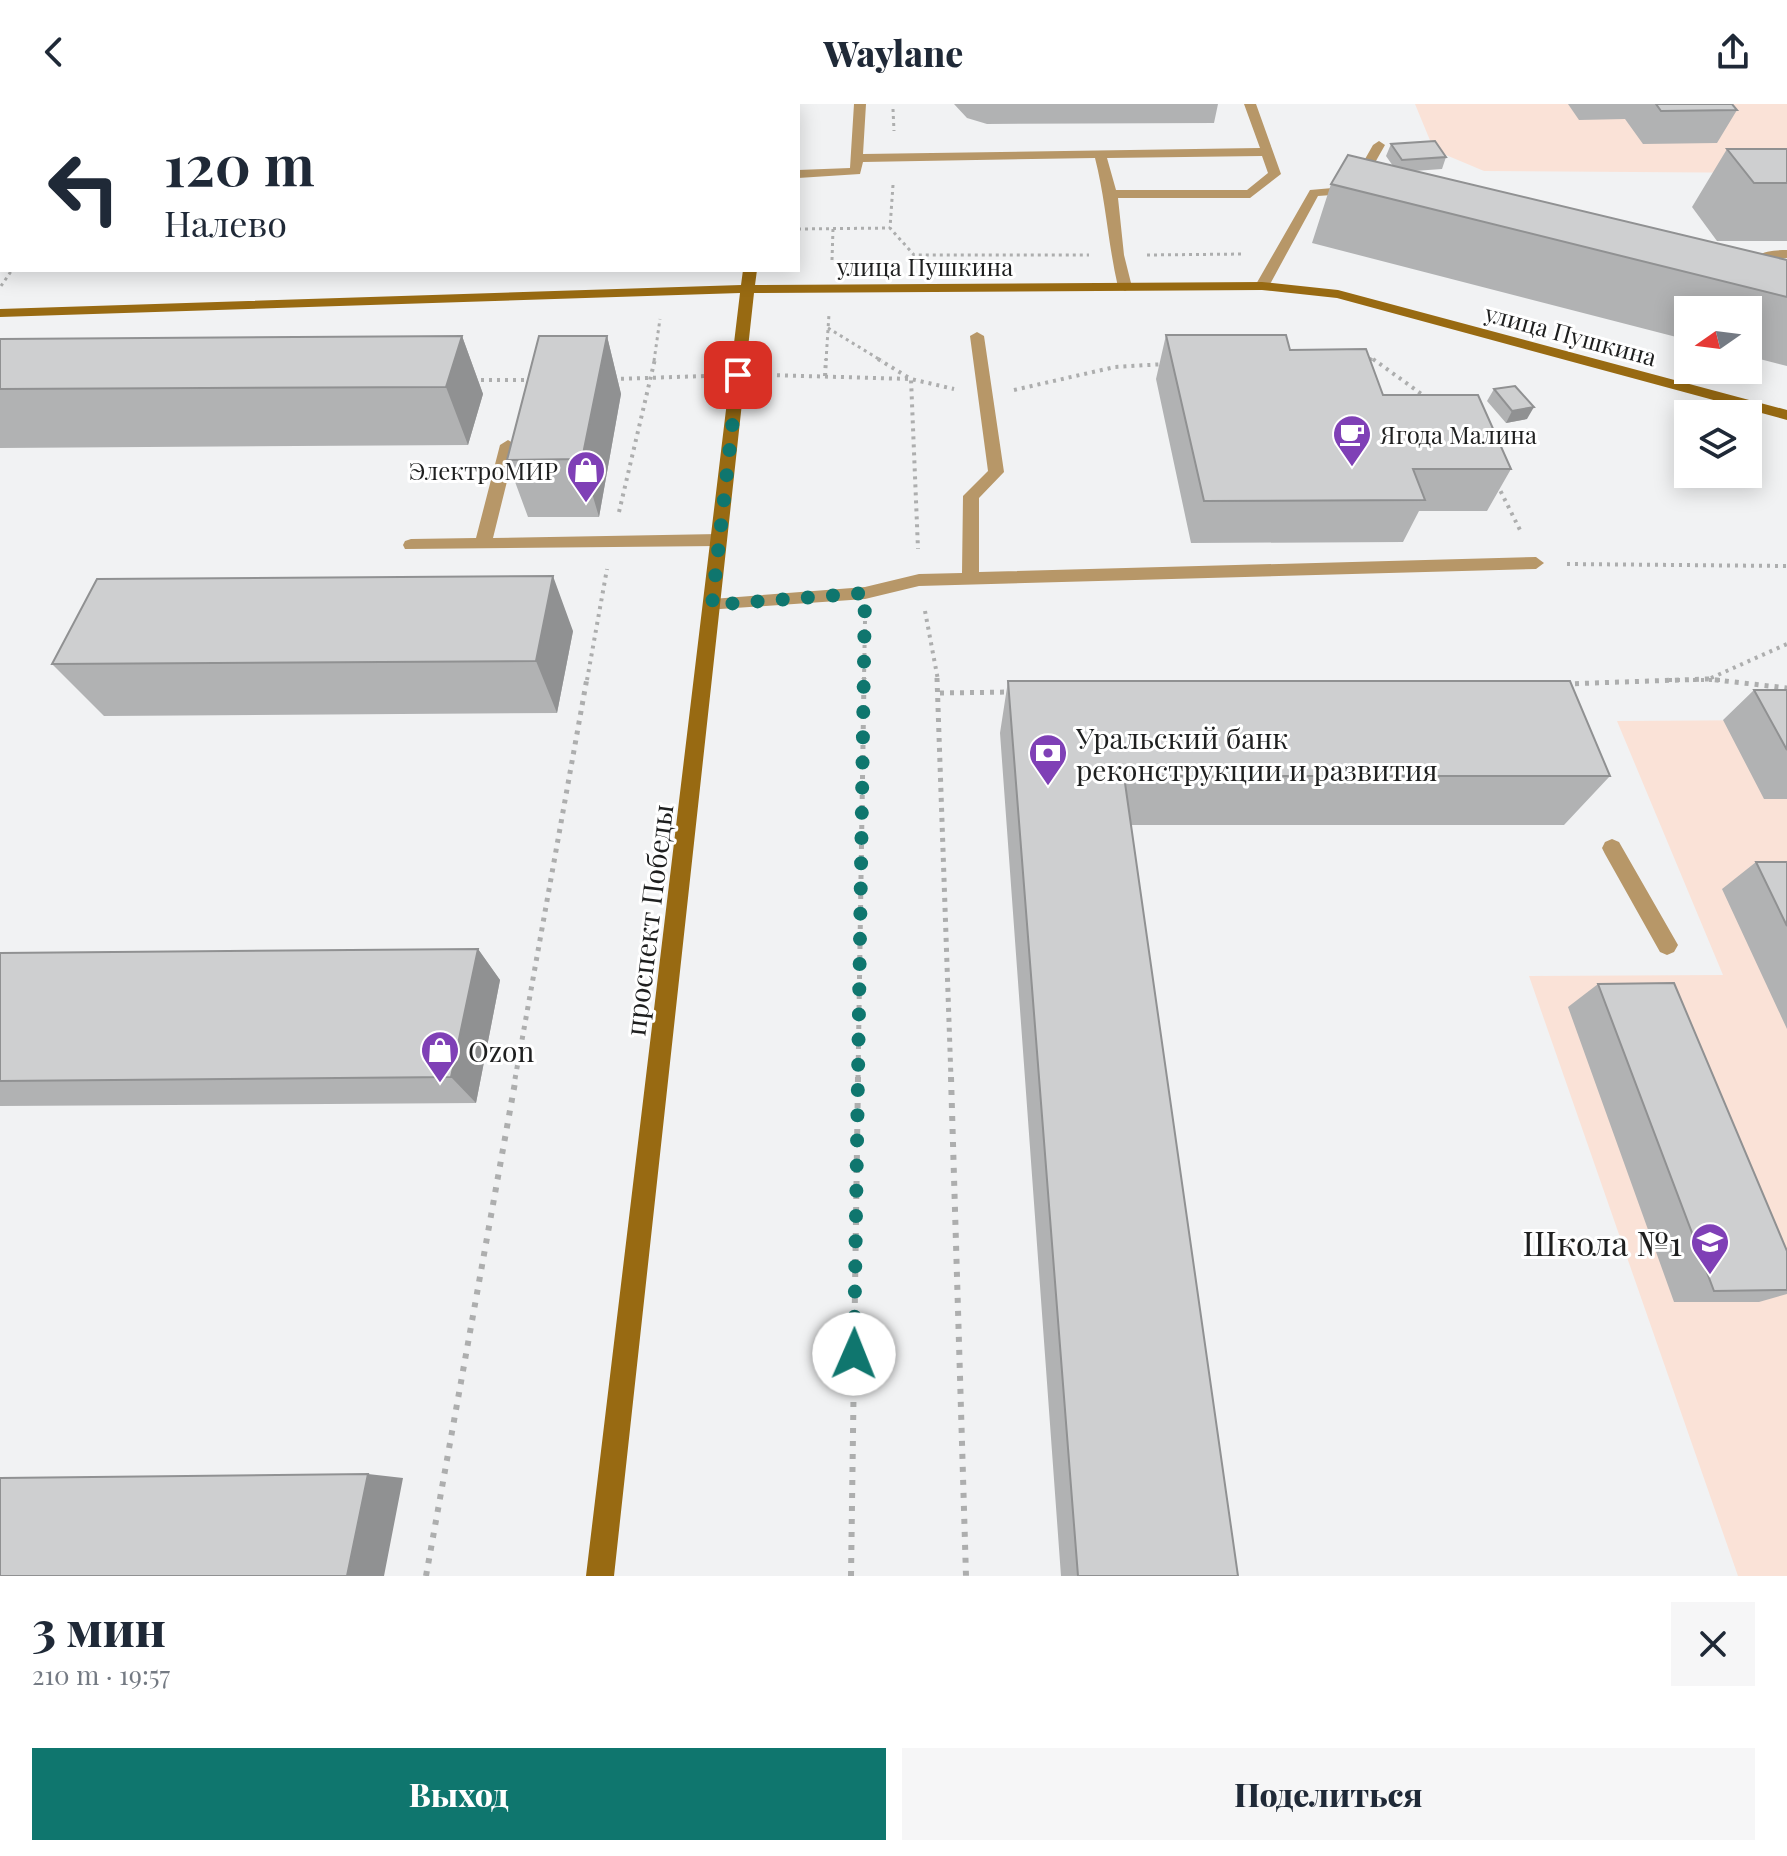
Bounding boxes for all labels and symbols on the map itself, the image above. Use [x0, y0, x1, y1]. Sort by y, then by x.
street label: улица Пушкина [836, 250, 1013, 282]
street label: улица Пушкина [1481, 295, 1660, 372]
north arrow [1674, 296, 1762, 384]
pin [704, 341, 772, 409]
cafe icon: Ягода Малина [1331, 413, 1373, 468]
place label: Ягода Малина [1379, 418, 1537, 450]
shop icon: ЭлектроМИР [565, 449, 607, 504]
place label: ЭлектроМИР [409, 454, 558, 486]
place label: Уральский банк реконструкции и развития [1075, 719, 1438, 788]
bank icon: Уральский банк реконструкции и развития [1027, 732, 1069, 787]
street label: проспект Победы [615, 802, 681, 1038]
shop icon: Ozon [419, 1029, 461, 1084]
place label: Ozon [468, 1032, 534, 1069]
place label: Школа №1 [1523, 1219, 1682, 1265]
school or university icon: Школа №1 [1689, 1221, 1731, 1276]
position arrow [812, 1312, 896, 1396]

